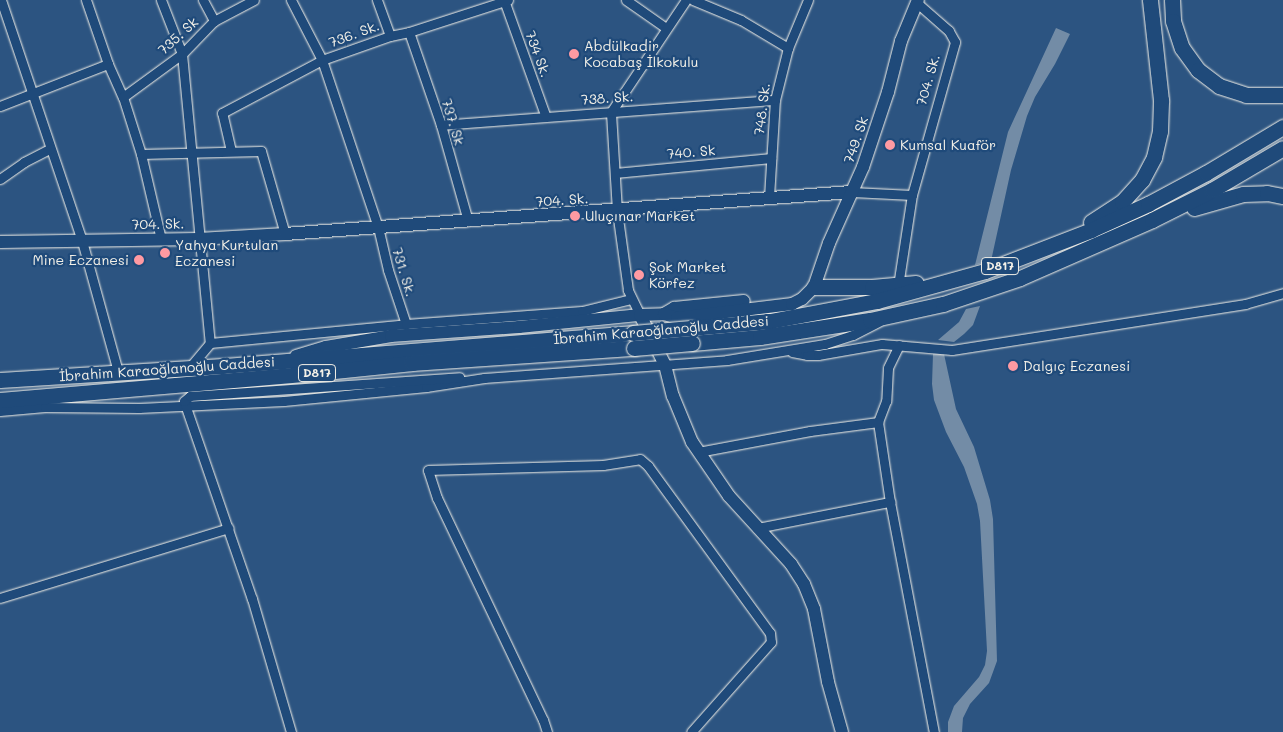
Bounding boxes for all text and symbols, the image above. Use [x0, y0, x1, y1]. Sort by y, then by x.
street label: 735. Sk [155, 14, 201, 58]
street label: 736. Sk. [326, 17, 382, 51]
street label: 734 Sk. [522, 29, 554, 79]
place label: Abdülkadir Kocabaş İlkokulu [584, 38, 698, 70]
marker: Abdülkadir Kocabaş İlkokulu [568, 48, 580, 60]
street label: 704. Sk. [913, 52, 943, 108]
street label: 748. Sk. [750, 82, 774, 136]
street label: 738. Sk. [580, 88, 634, 108]
street label: 737. Sk [438, 97, 468, 147]
street label: 749. Sk [840, 114, 872, 166]
place label: Kumsal Kuaför [900, 137, 996, 153]
marker: Kumsal Kuaför [884, 139, 896, 151]
street label: 740. Sk [666, 142, 716, 162]
street label: 704. Sk. [535, 190, 589, 210]
place label: Uluçınar Market [585, 208, 695, 224]
marker: Uluçınar Market [569, 210, 581, 222]
street label: 704. Sk. [131, 215, 185, 233]
place label: Yahya Kurtulan Eczanesi [175, 237, 278, 270]
street label: 731. Sk. [389, 245, 419, 299]
marker: Yahya Kurtulan Eczanesi [159, 247, 171, 259]
place label: Mine Eczanesi [32, 252, 129, 268]
marker: Mine Eczanesi [133, 254, 145, 266]
road number: D817 [980, 256, 1020, 276]
place label: Şok Market Körfez [649, 259, 726, 292]
marker: Şok Market Körfez [633, 269, 645, 281]
street label: İbrahim Karaoğlanoğlu Caddesi [553, 312, 769, 348]
street label: İbrahim Karaoğlanoğlu Caddesi [59, 353, 275, 385]
place label: Dalgıç Eczanesi [1023, 358, 1130, 374]
marker: Dalgıç Eczanesi [1007, 360, 1019, 372]
road number: D817 [297, 363, 337, 382]

